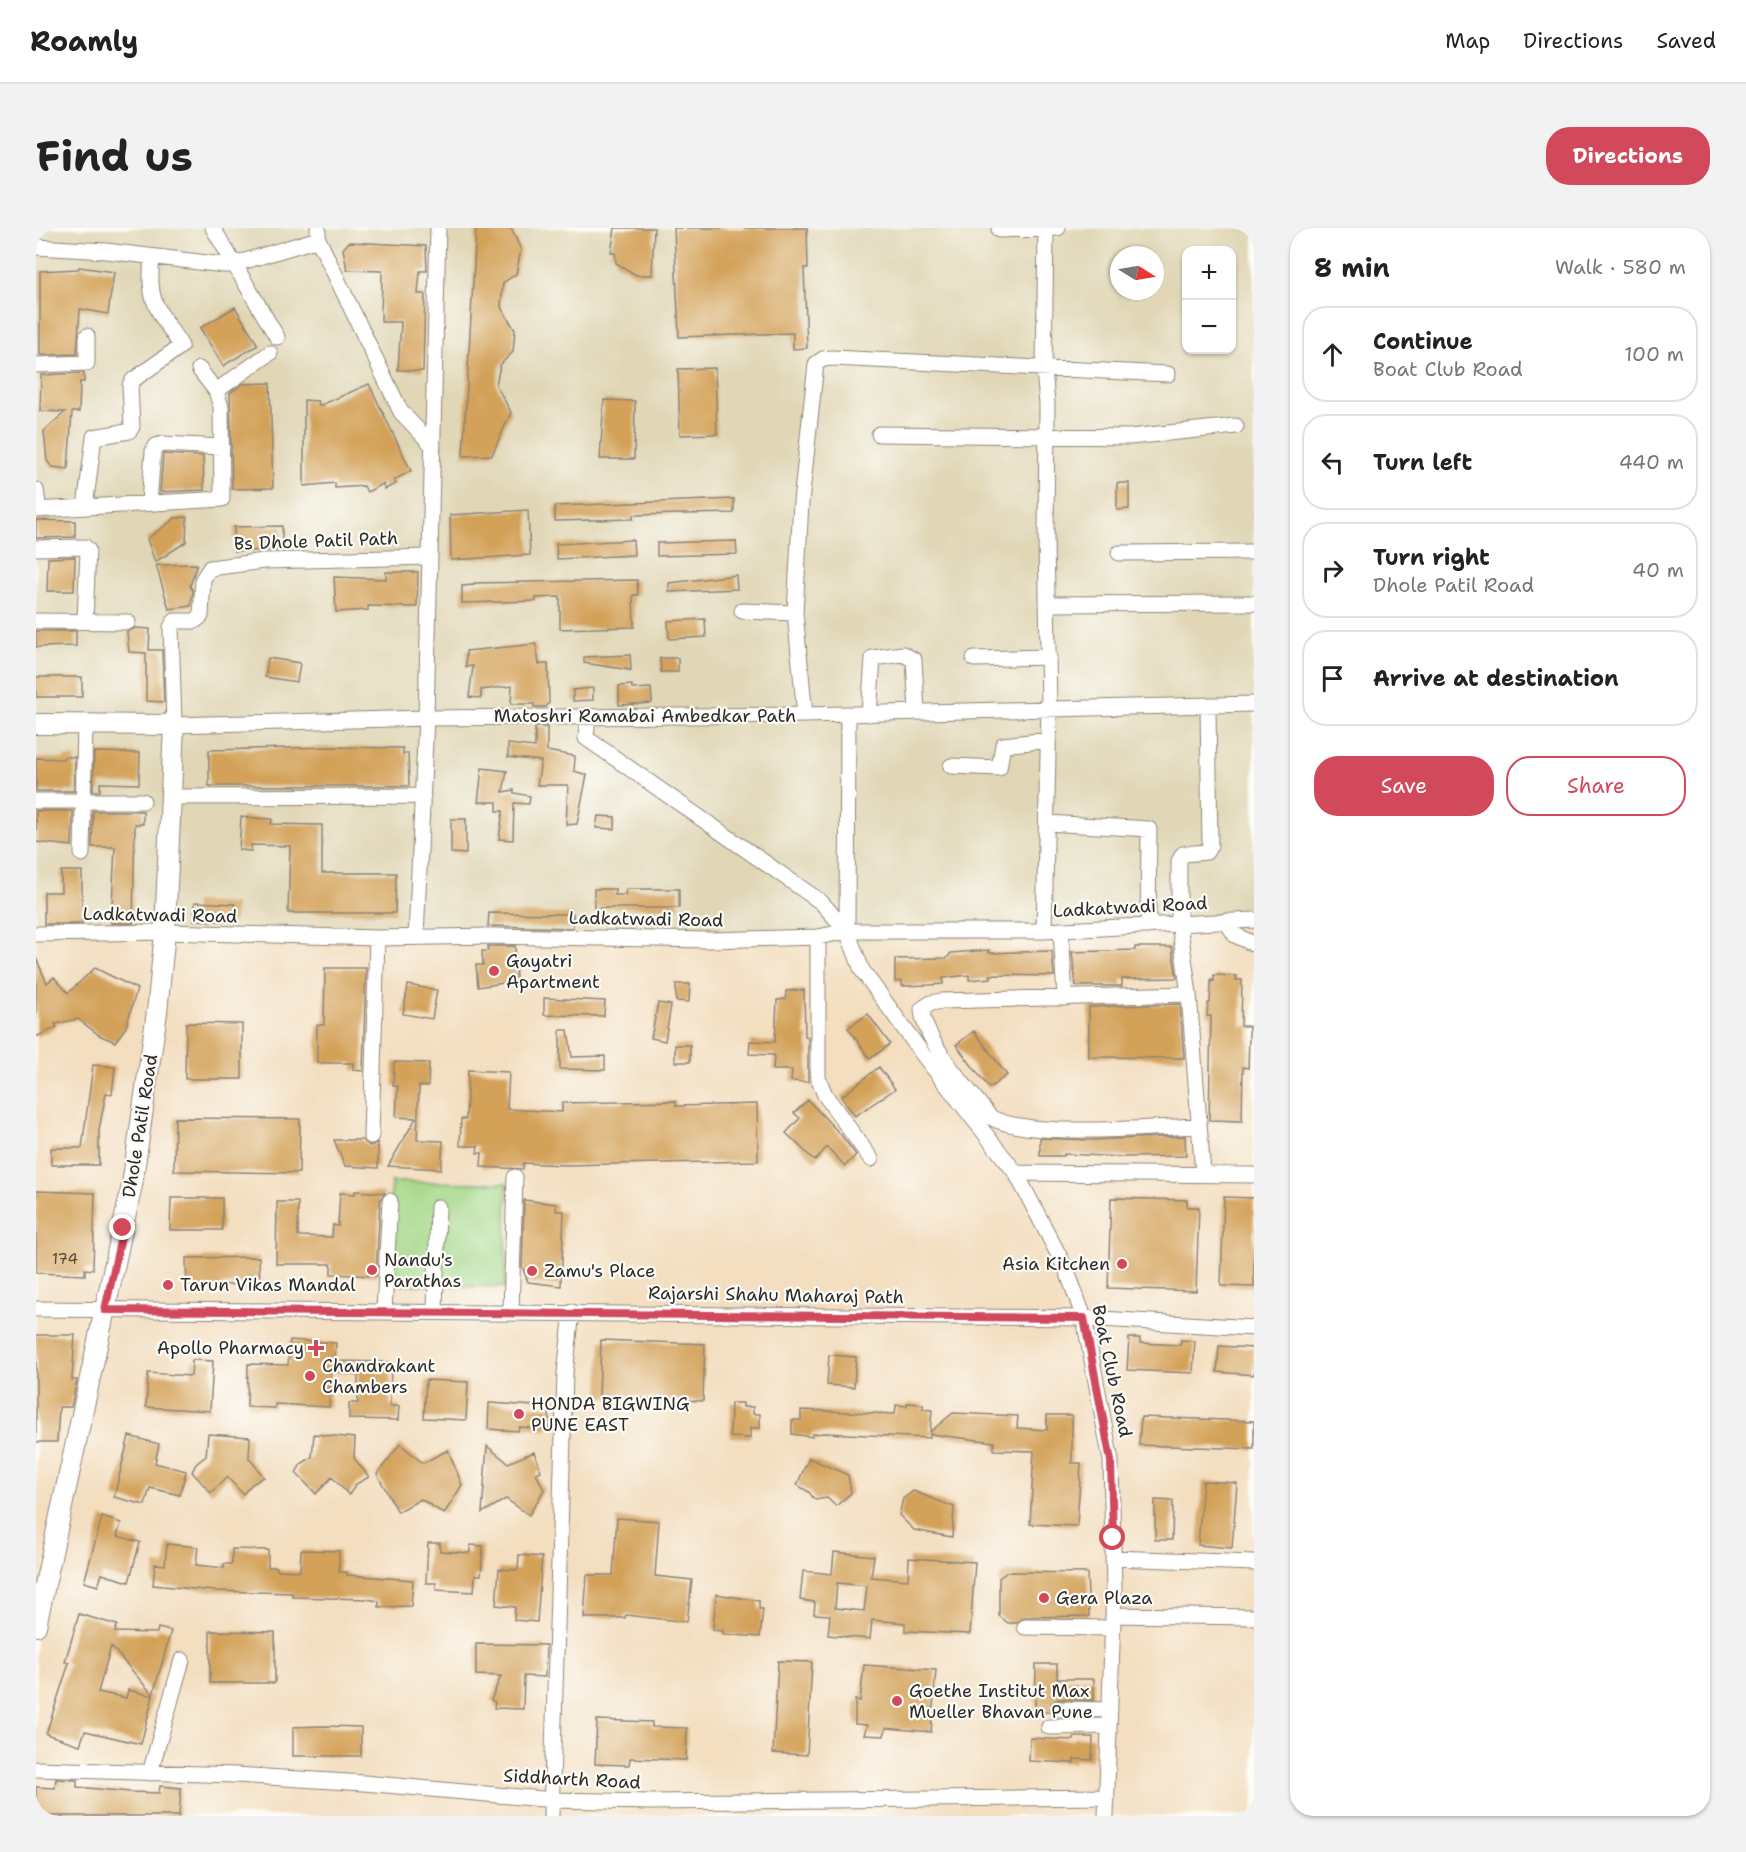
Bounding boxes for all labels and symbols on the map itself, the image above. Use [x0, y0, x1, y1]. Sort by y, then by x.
north arrow [1110, 246, 1164, 300]
street label: Bs Dhole Patil Path [233, 526, 399, 556]
street label: Matoshri Ramabai Ambedkar Path [494, 704, 796, 728]
street label: Ladkatwadi Road [1052, 891, 1208, 923]
street label: Ladkatwadi Road [82, 902, 238, 928]
street label: Ladkatwadi Road [568, 906, 724, 932]
place label: Gayatri Apartment [506, 949, 600, 994]
marker: Gayatri Apartment [487, 964, 501, 978]
street label: Dhole Patil Road [117, 1053, 163, 1199]
route end [109, 1214, 135, 1240]
place label: Nandu's Parathas [384, 1248, 461, 1293]
house number: 174 [52, 1249, 78, 1269]
place label: Asia Kitchen [1002, 1252, 1110, 1276]
marker: Asia Kitchen [1115, 1257, 1129, 1271]
place label: Zamu's Place [544, 1259, 655, 1283]
marker: Nandu's Parathas [365, 1263, 379, 1277]
marker: Zamu's Place [525, 1264, 539, 1278]
place label: Tarun Vikas Mandal [180, 1273, 356, 1297]
marker: Tarun Vikas Mandal [161, 1278, 175, 1292]
street label: Rajarshi Shahu Maharaj Path [648, 1281, 904, 1309]
street label: Boat Club Road [1086, 1303, 1138, 1439]
place label: Apollo Pharmacy [157, 1336, 304, 1360]
marker: Apollo Pharmacy [309, 1341, 323, 1355]
place label: Chandrakant Chambers [322, 1354, 436, 1399]
marker: Chandrakant Chambers [303, 1369, 317, 1383]
place label: HONDA BIGWING PUNE EAST [531, 1392, 690, 1437]
marker: HONDA BIGWING PUNE EAST [512, 1407, 526, 1421]
route start [1099, 1524, 1125, 1550]
place label: Gera Plaza [1056, 1586, 1153, 1610]
marker: Gera Plaza [1037, 1591, 1051, 1605]
place label: Goethe Institut Max Mueller Bhavan Pune [909, 1679, 1093, 1724]
marker: Goethe Institut Max Mueller Bhavan Pune [890, 1694, 904, 1708]
street label: Siddharth Road [503, 1763, 641, 1795]

